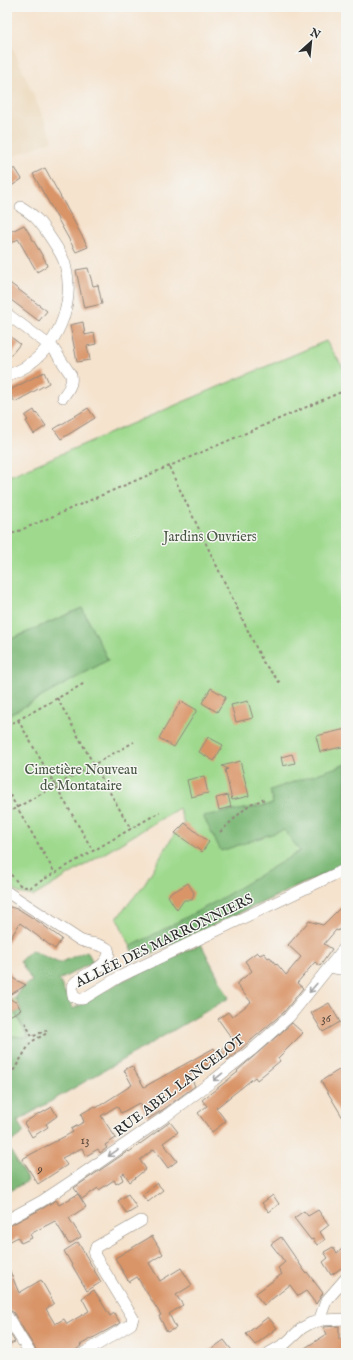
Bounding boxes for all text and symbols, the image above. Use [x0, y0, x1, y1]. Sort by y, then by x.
north arrow [291, 22, 331, 62]
text: N [307, 25, 323, 43]
park label: Jardins Ouvriers [161, 528, 257, 546]
park label: Cimetière Nouveau de Montataire [25, 761, 137, 795]
street label: ALLÉE DES MARRONNIERS [71, 889, 256, 992]
one-way arrow [308, 982, 317, 993]
house number: 36 [321, 1011, 332, 1026]
street label: RUE ABEL LANCELOT [111, 1030, 249, 1141]
one-way arrow [213, 1072, 224, 1081]
house number: 13 [81, 1133, 89, 1148]
one-way arrow [108, 1149, 119, 1157]
house number: 9 [36, 1162, 43, 1177]

